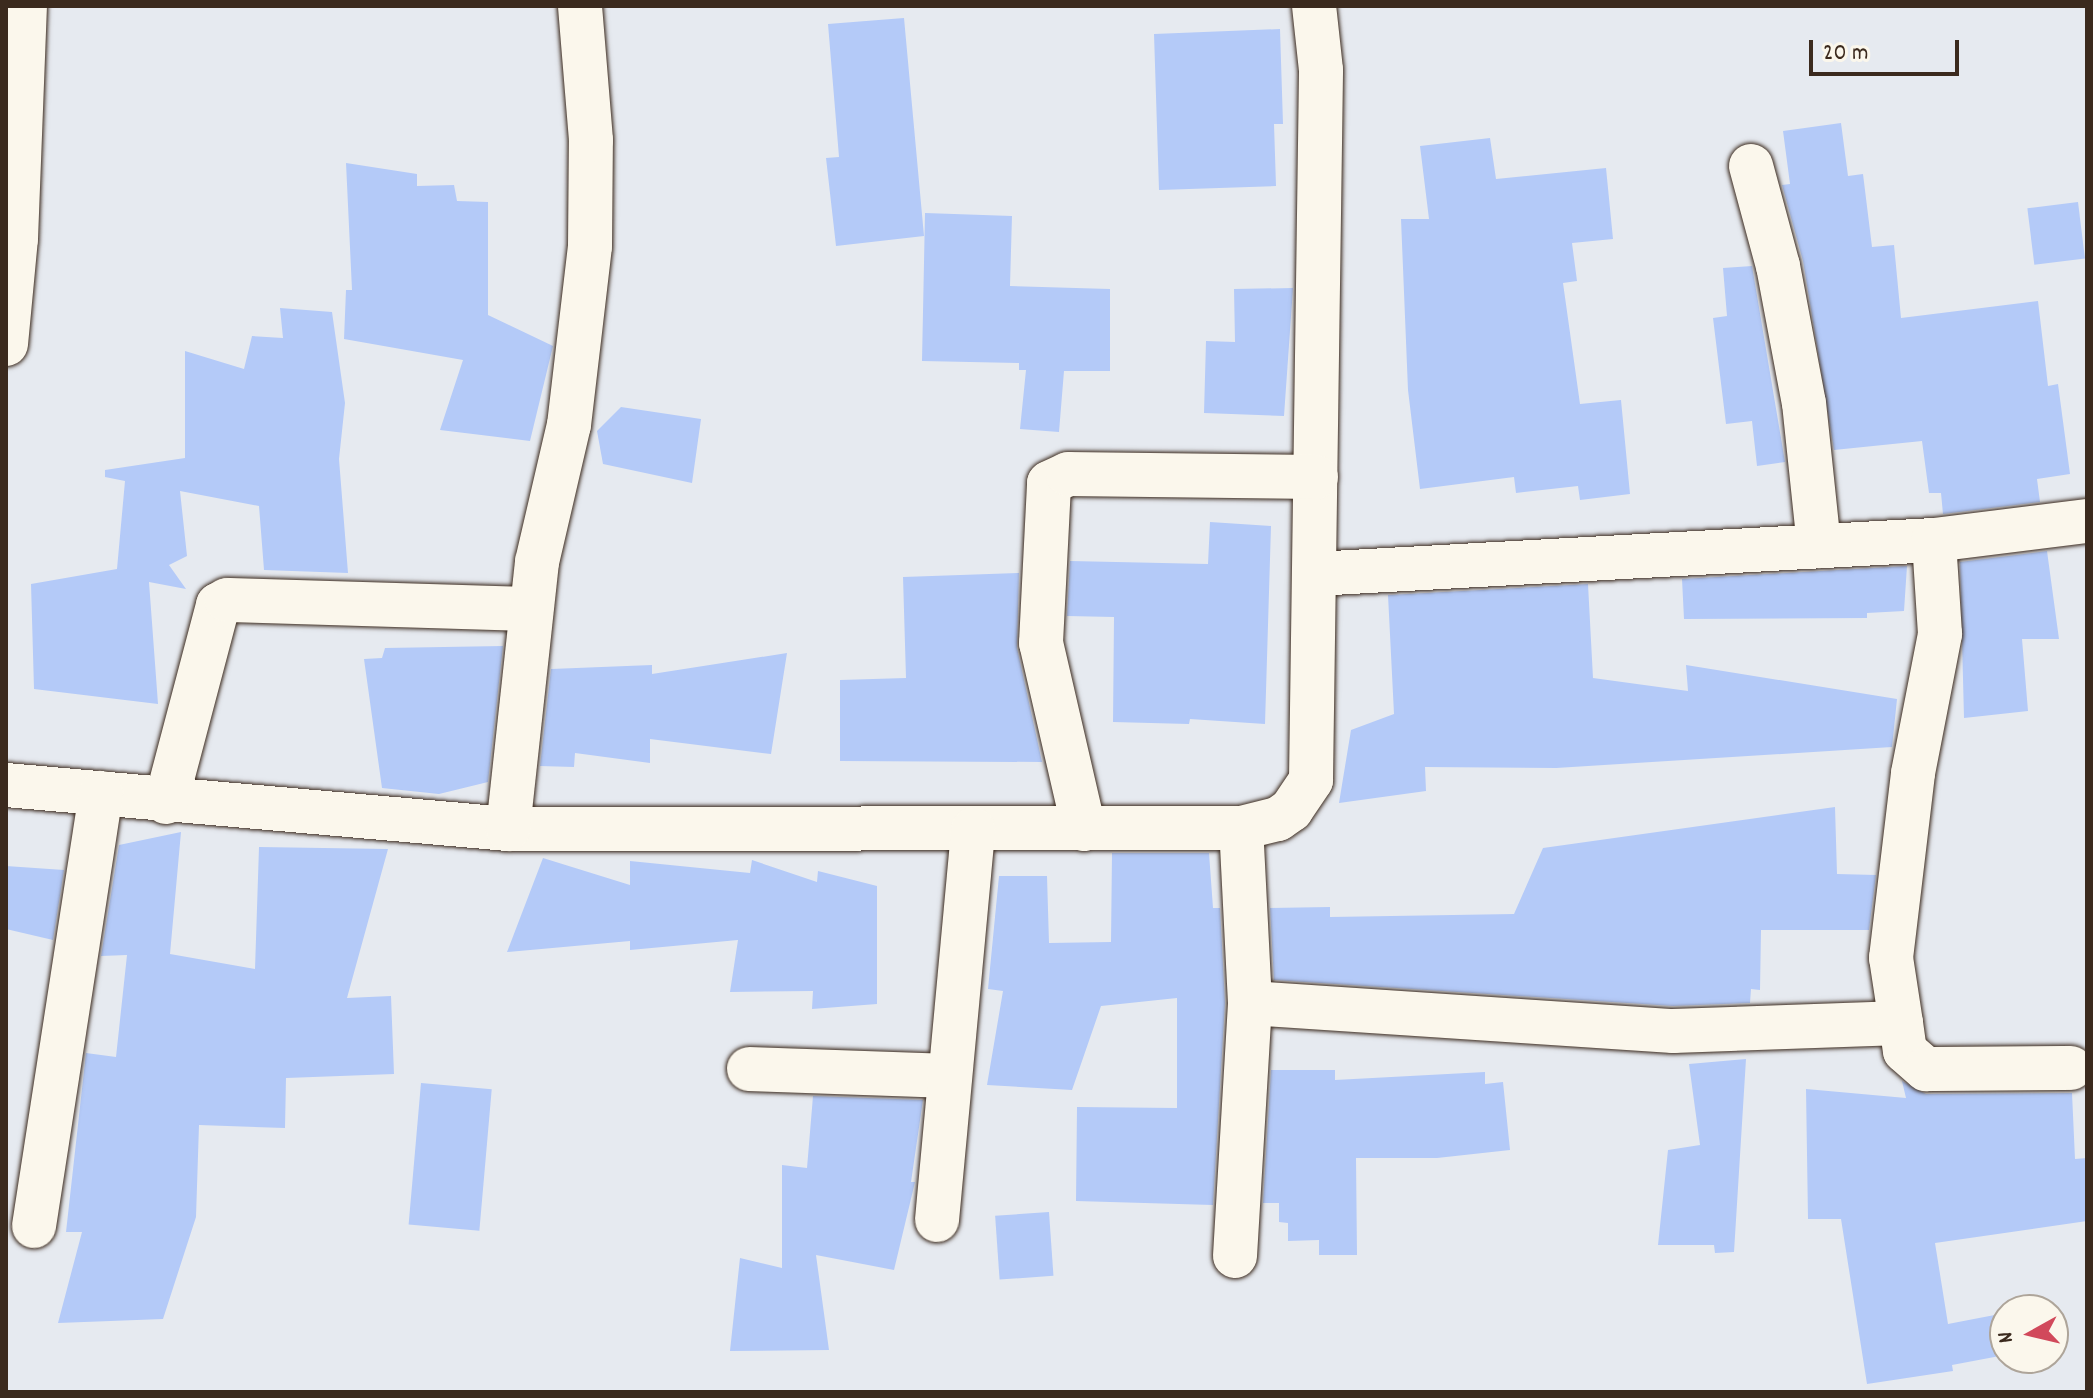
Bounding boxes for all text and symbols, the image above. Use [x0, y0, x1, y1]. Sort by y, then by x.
scale bar [1813, 24, 1963, 74]
text: 20 m [1823, 37, 1869, 71]
north arrow [1989, 1294, 2069, 1374]
text: N [1991, 1330, 2023, 1345]

